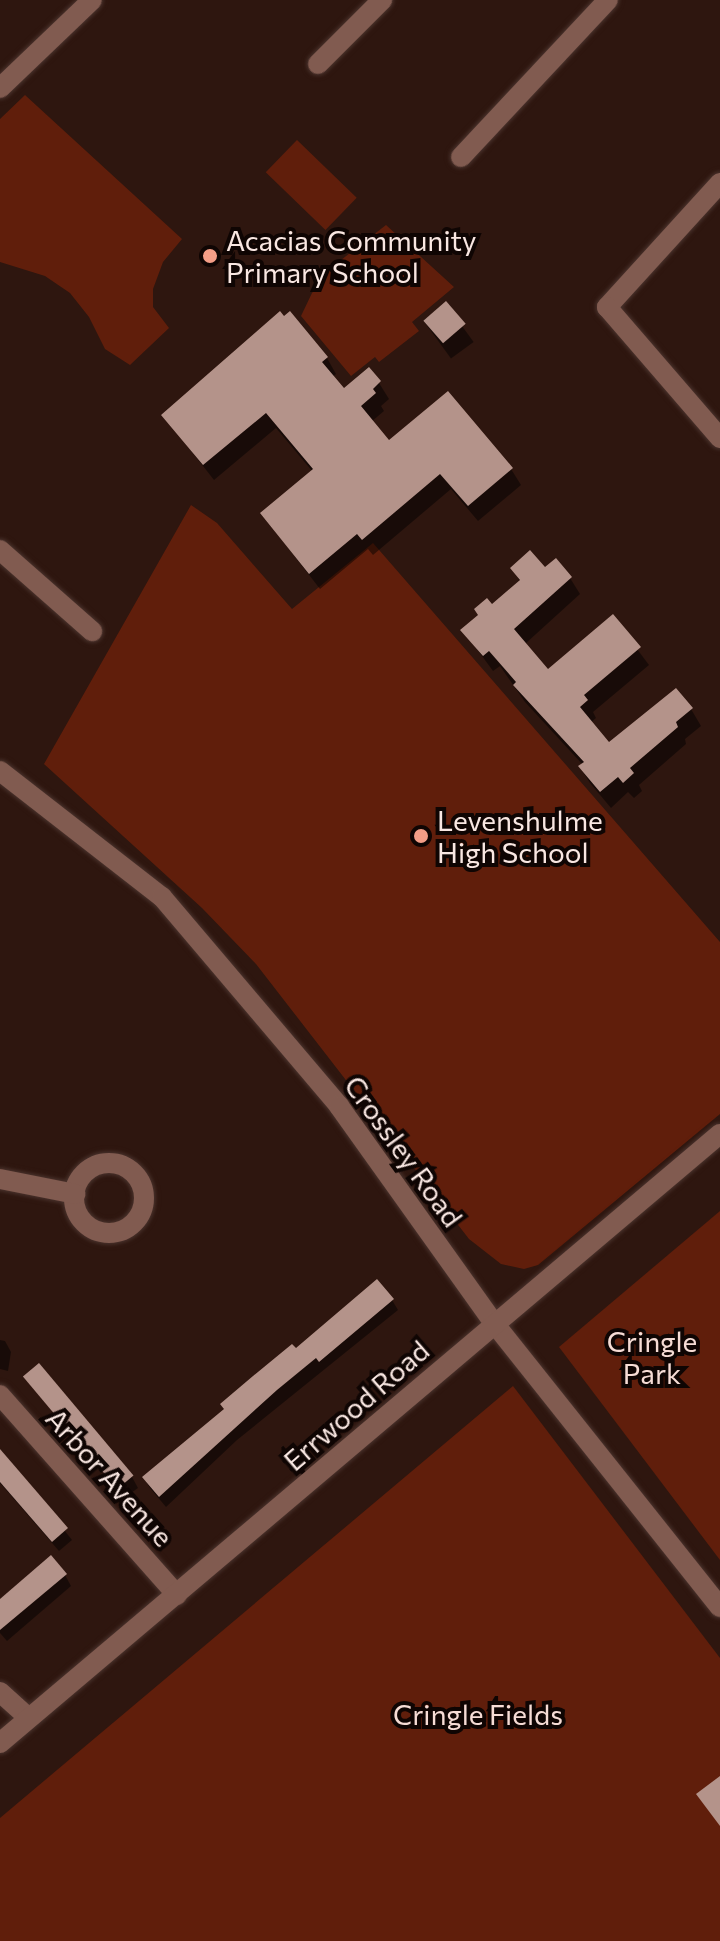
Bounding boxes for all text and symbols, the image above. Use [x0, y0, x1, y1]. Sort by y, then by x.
place label: Acacias Community Primary School [226, 223, 477, 289]
marker: Acacias Community Primary School [201, 247, 219, 265]
place label: Levenshulme High School [437, 803, 603, 869]
marker: Levenshulme High School [412, 827, 430, 845]
street label: Crossley Road [338, 1069, 470, 1233]
park label: Cringle Park [607, 1324, 697, 1390]
street label: Errwood Road [277, 1333, 435, 1477]
street label: Arbor Avenue [39, 1401, 181, 1553]
park label: Cringle Fields [393, 1697, 563, 1731]

